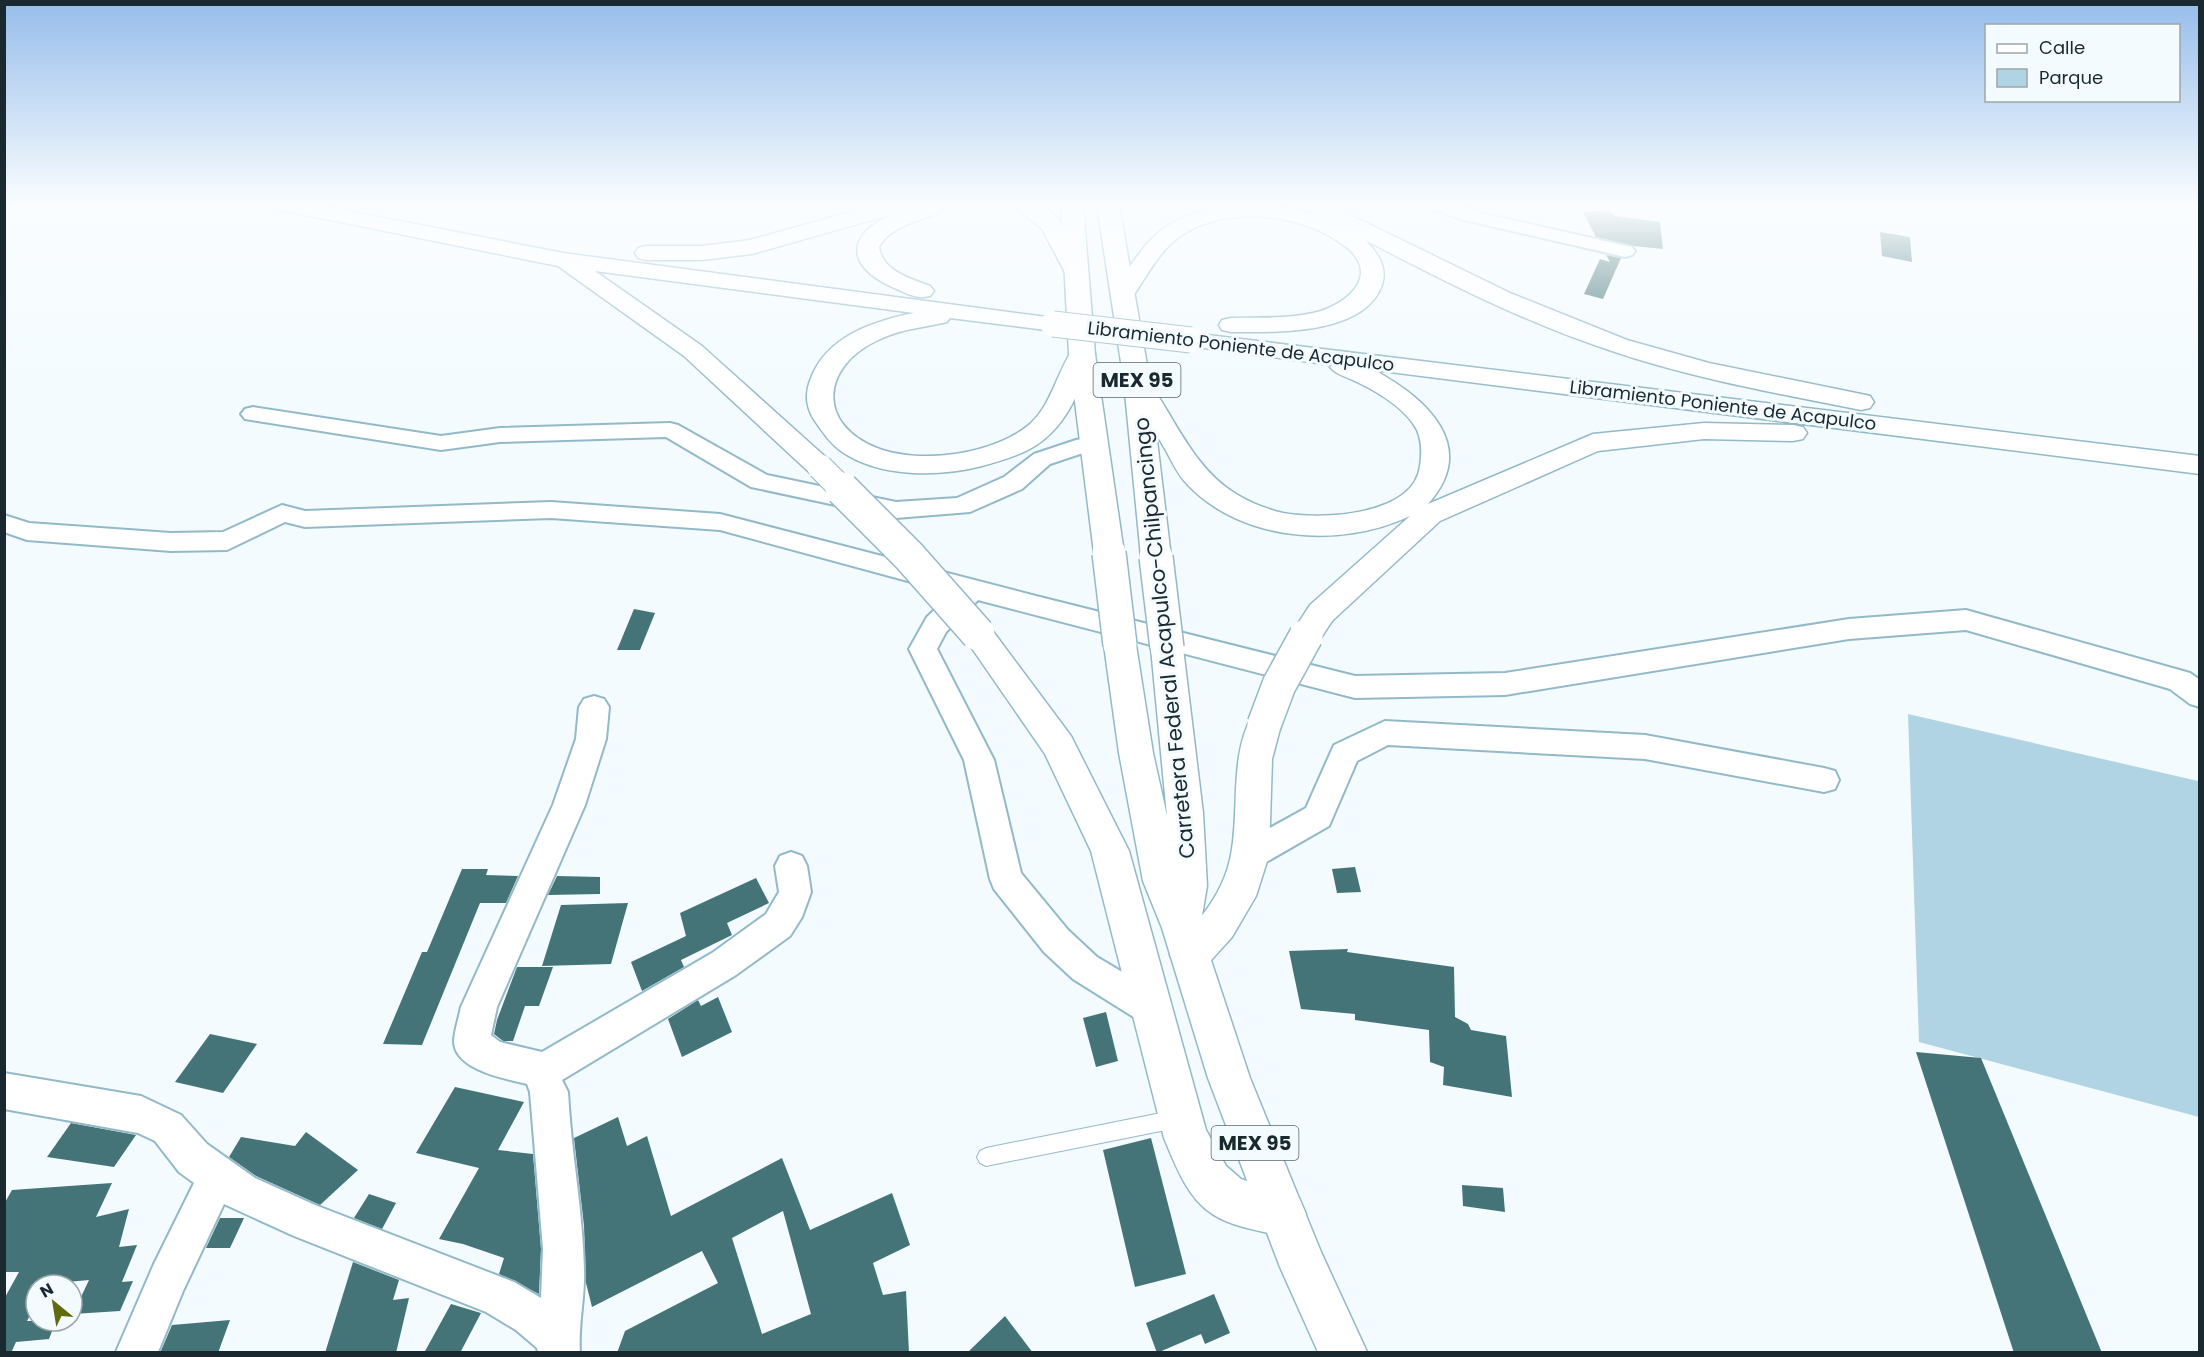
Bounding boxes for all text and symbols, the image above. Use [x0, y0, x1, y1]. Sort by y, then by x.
legend [1985, 24, 2180, 102]
text: Calle [2039, 35, 2085, 60]
text: Parque [2039, 65, 2103, 90]
street label: Libramiento Poniente de Acapulco [1086, 315, 1396, 377]
road number: MEX 95 [1094, 363, 1180, 397]
street label: Libramiento Poniente de Acapulco [1568, 374, 1878, 436]
street label: Carretera Federal Acapulco-Chilpancingo [1126, 416, 1202, 860]
road number: MEX 95 [1212, 1126, 1298, 1160]
north arrow [24, 1273, 84, 1333]
text: N [36, 1277, 58, 1303]

